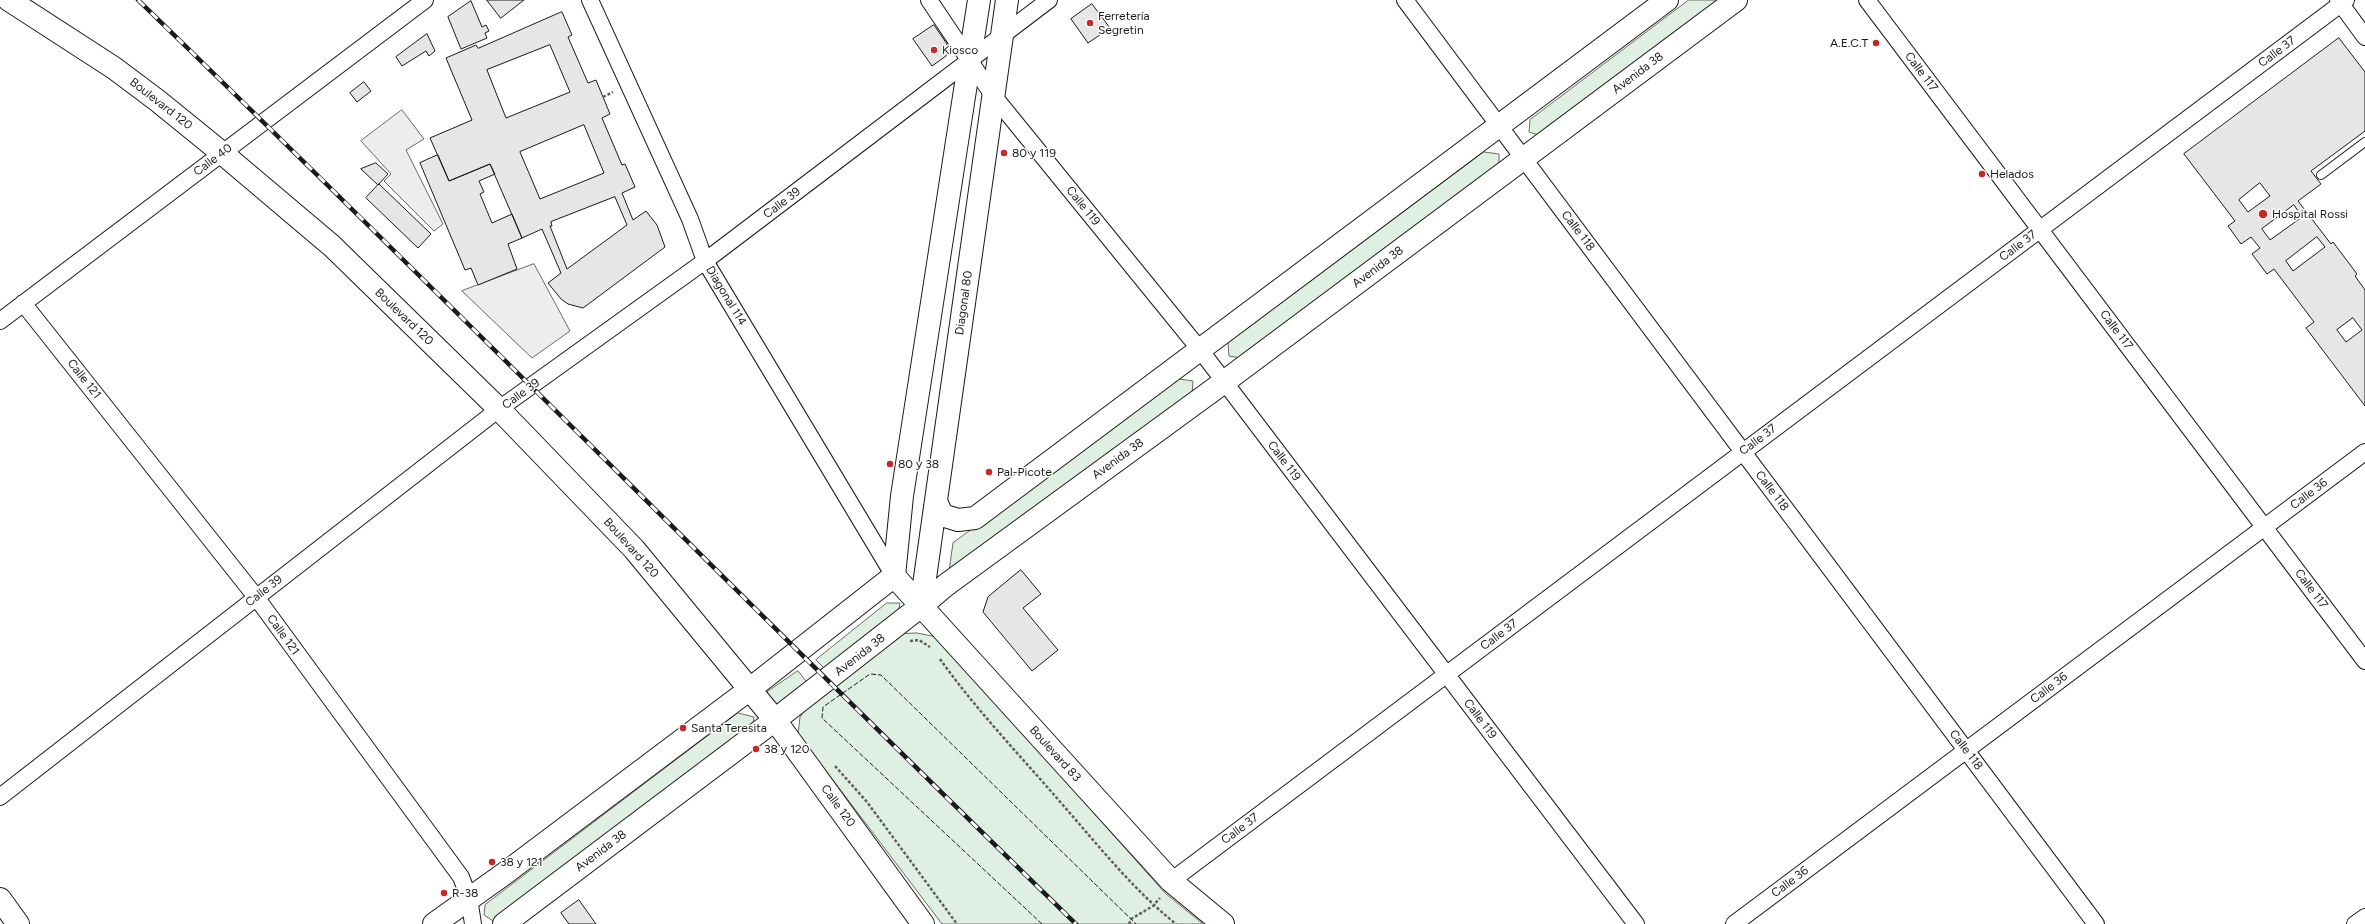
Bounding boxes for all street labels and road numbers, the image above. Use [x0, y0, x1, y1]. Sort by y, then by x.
street label: Calle 37 [2256, 33, 2298, 71]
street label: Avenida 38 [1610, 49, 1666, 97]
street label: Calle 117 [1901, 49, 1941, 95]
street label: Boulevard 120 [127, 75, 195, 133]
street label: Calle 40 [191, 141, 235, 179]
street label: Calle 119 [1063, 183, 1103, 229]
street label: Calle 39 [761, 184, 803, 222]
street label: Calle 118 [1558, 208, 1598, 254]
street label: Calle 37 [1997, 227, 2039, 265]
street label: Avenida 38 [1350, 243, 1406, 291]
street label: Diagonal 114 [703, 264, 749, 328]
street label: Diagonal 80 [952, 270, 976, 336]
street label: Boulevard 120 [372, 286, 436, 348]
street label: Calle 117 [2096, 307, 2136, 353]
street label: Calle 121 [64, 356, 104, 402]
street label: Calle 39 [499, 376, 543, 412]
street label: Calle 37 [1737, 421, 1779, 459]
street label: Avenida 38 [1089, 436, 1147, 482]
street label: Calle 119 [1264, 438, 1304, 484]
street label: Calle 118 [1752, 468, 1792, 514]
street label: Calle 36 [2288, 475, 2330, 513]
street label: Boulevard 120 [600, 515, 662, 581]
street label: Calle 117 [2291, 566, 2331, 612]
street label: Calle 39 [243, 572, 285, 610]
street label: Calle 121 [264, 612, 302, 658]
street label: Calle 37 [1478, 616, 1520, 654]
street label: Avenida 38 [832, 631, 888, 679]
street label: Calle 36 [2028, 669, 2070, 707]
street label: Calle 119 [1460, 696, 1500, 742]
street label: Boulevard 83 [1026, 723, 1084, 785]
street label: Calle 118 [1946, 727, 1986, 773]
street label: Calle 120 [818, 782, 858, 830]
street label: Calle 37 [1219, 810, 1261, 848]
street label: Avenida 38 [573, 827, 629, 875]
street label: Calle 36 [1769, 863, 1811, 901]

